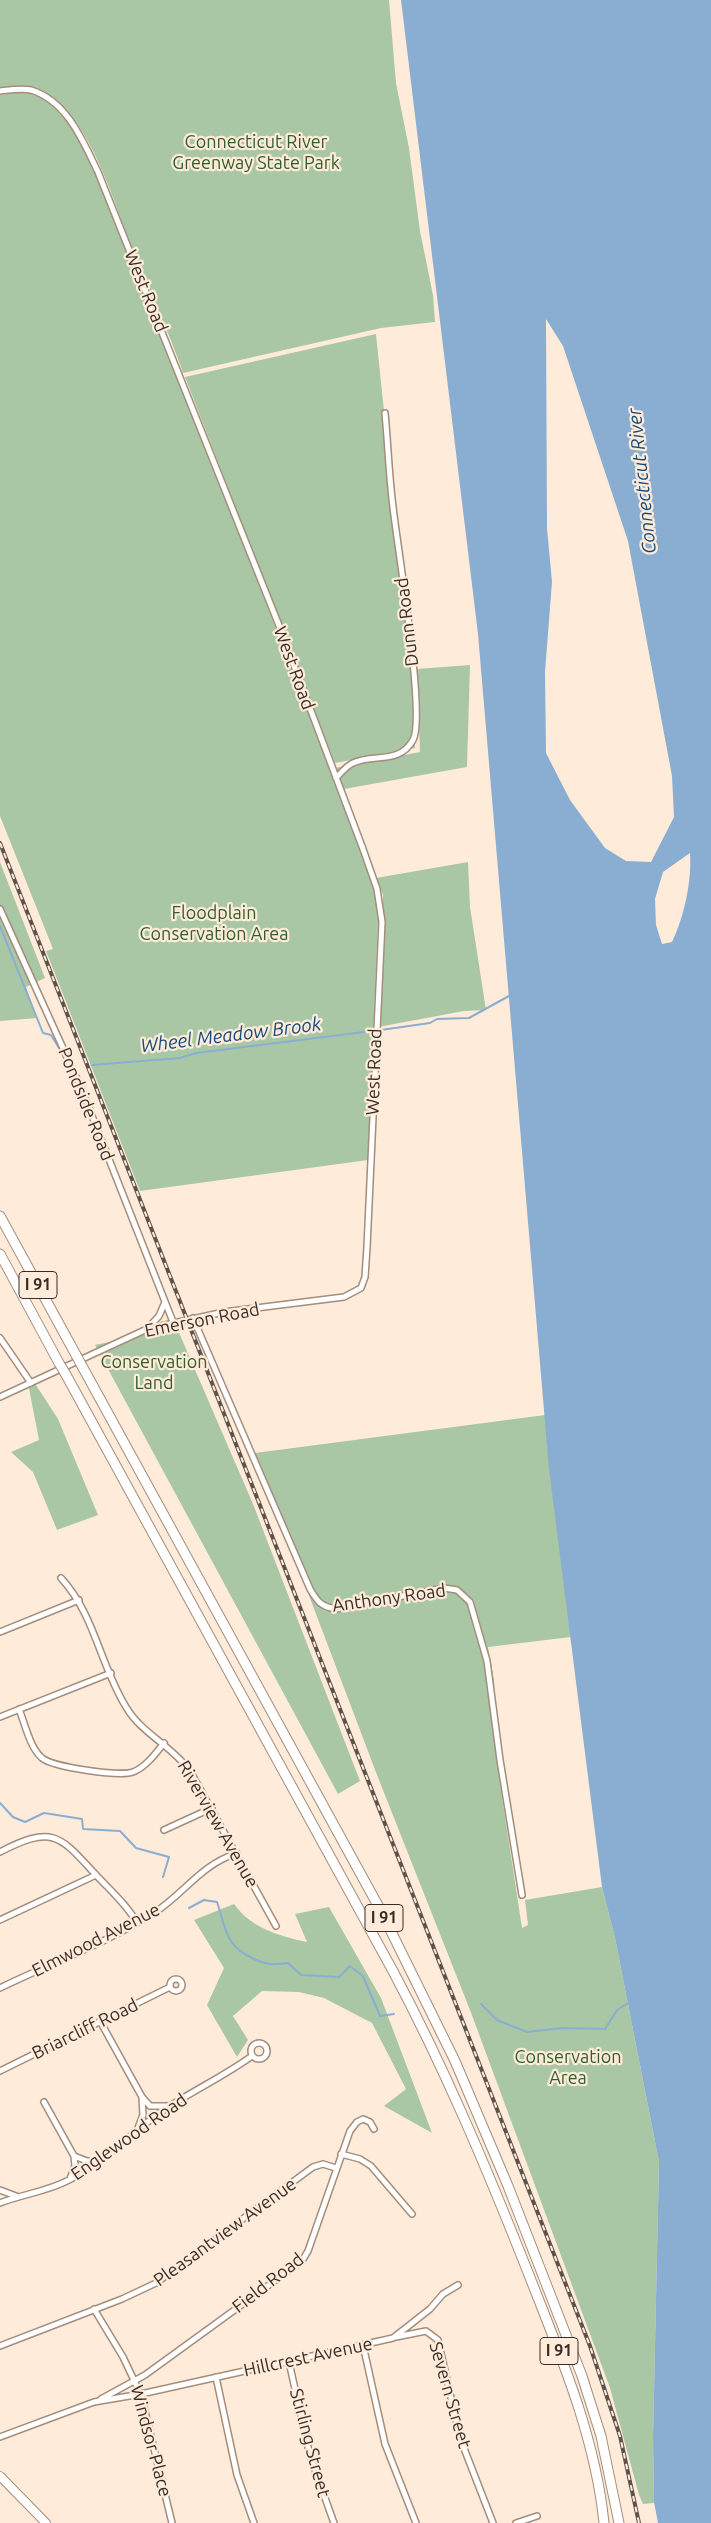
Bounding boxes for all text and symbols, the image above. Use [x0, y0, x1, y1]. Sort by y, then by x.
park label: Connecticut River Greenway State Park [172, 131, 340, 173]
street label: West Road [120, 247, 172, 335]
water label: Connecticut River [623, 407, 661, 555]
street label: Dunn Road [391, 576, 423, 668]
street label: West Road [269, 624, 319, 712]
park label: Floodplain Conservation Area [140, 902, 288, 944]
water label: Wheel Meadow Brook [139, 1013, 323, 1057]
street label: West Road [362, 1028, 386, 1116]
street label: Pondside Road [53, 1044, 119, 1164]
road number: I 91 [19, 1272, 57, 1298]
street label: Emerson Road [143, 1298, 261, 1342]
park label: Conservation Land [100, 1351, 208, 1394]
street label: Anthony Road [331, 1579, 447, 1617]
street label: Riverview Avenue [173, 1757, 263, 1891]
street label: Elmwood Avenue [28, 1898, 164, 1982]
road number: I 91 [365, 1905, 403, 1932]
street label: Briarcliff Road [28, 1994, 142, 2064]
park label: Conservation Area [514, 2046, 622, 2088]
street label: Englewood Road [67, 2089, 191, 2185]
street label: Pleasantview Avenue [150, 2173, 300, 2291]
street label: Field Road [228, 2248, 308, 2318]
street label: Hillcrest Avenue [242, 2333, 374, 2381]
road number: I 91 [540, 2338, 578, 2364]
street label: Severn Street [425, 2339, 475, 2451]
street label: Windsor Place [126, 2383, 176, 2499]
street label: Stirling Street [285, 2386, 335, 2500]

